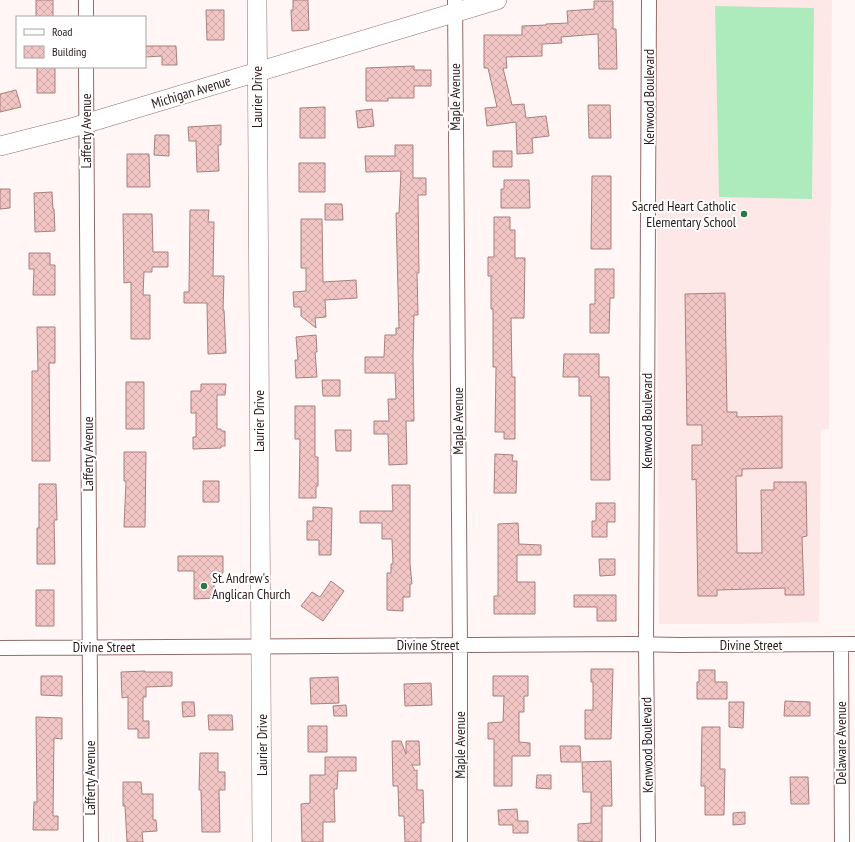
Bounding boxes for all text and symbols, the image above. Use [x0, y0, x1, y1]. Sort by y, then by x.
legend [16, 16, 146, 68]
text: Road [52, 24, 72, 39]
text: Building [52, 44, 87, 59]
street label: Kenwood Boulevard [640, 49, 658, 145]
street label: Maple Avenue [446, 63, 464, 131]
street label: Laurier Drive [248, 66, 266, 128]
street label: Michigan Avenue [149, 71, 233, 113]
street label: Lafferty Avenue [77, 93, 95, 168]
place label: Sacred Heart Catholic Elementary School [632, 197, 737, 231]
marker: Sacred Heart Catholic Elementary School [739, 209, 749, 219]
street label: Kenwood Boulevard [638, 373, 656, 469]
street label: Maple Avenue [449, 387, 467, 455]
street label: Laurier Drive [250, 390, 268, 452]
street label: Lafferty Avenue [79, 416, 97, 491]
place label: St. Andrew's Anglican Church [212, 569, 290, 603]
marker: St. Andrew's Anglican Church [199, 581, 209, 591]
street label: Divine Street [397, 636, 460, 654]
street label: Divine Street [720, 636, 783, 654]
street label: Divine Street [73, 638, 136, 656]
street label: Kenwood Boulevard [637, 697, 657, 793]
street label: Delaware Avenue [832, 701, 850, 785]
street label: Maple Avenue [451, 711, 469, 779]
street label: Laurier Drive [253, 714, 271, 776]
street label: Lafferty Avenue [81, 740, 99, 815]

